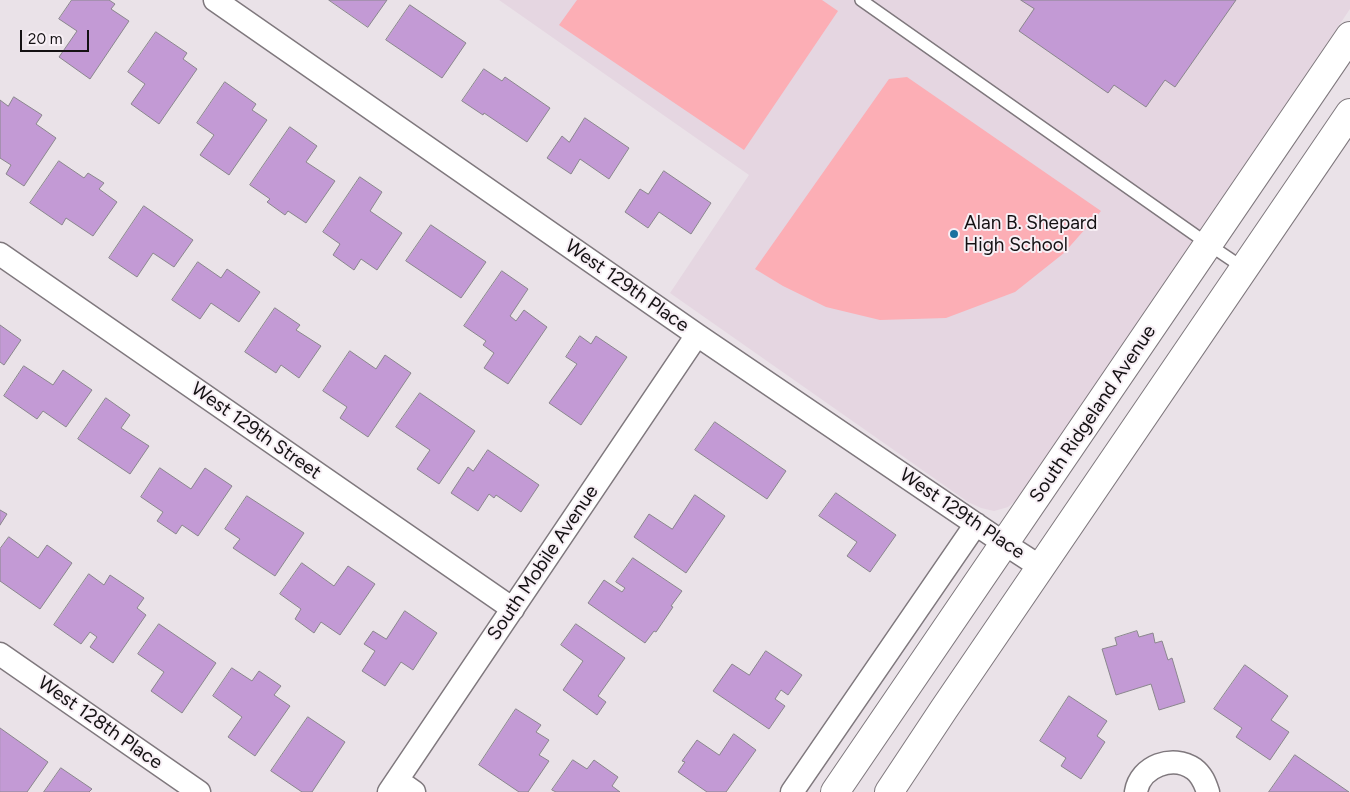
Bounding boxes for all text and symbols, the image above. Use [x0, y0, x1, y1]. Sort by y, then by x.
scale bar [22, 20, 91, 52]
text: 20 m [28, 30, 62, 48]
place label: Alan B. Shepard High School [964, 212, 1097, 256]
marker: Alan B. Shepard High School [948, 228, 960, 240]
street label: West 129th Place [561, 235, 693, 337]
street label: South Ridgeland Avenue [1025, 321, 1161, 507]
street label: West 129th Street [187, 378, 325, 484]
street label: West 129th Place [895, 464, 1029, 564]
street label: South Mobile Avenue [483, 481, 603, 645]
street label: West 128th Place [33, 672, 167, 774]

